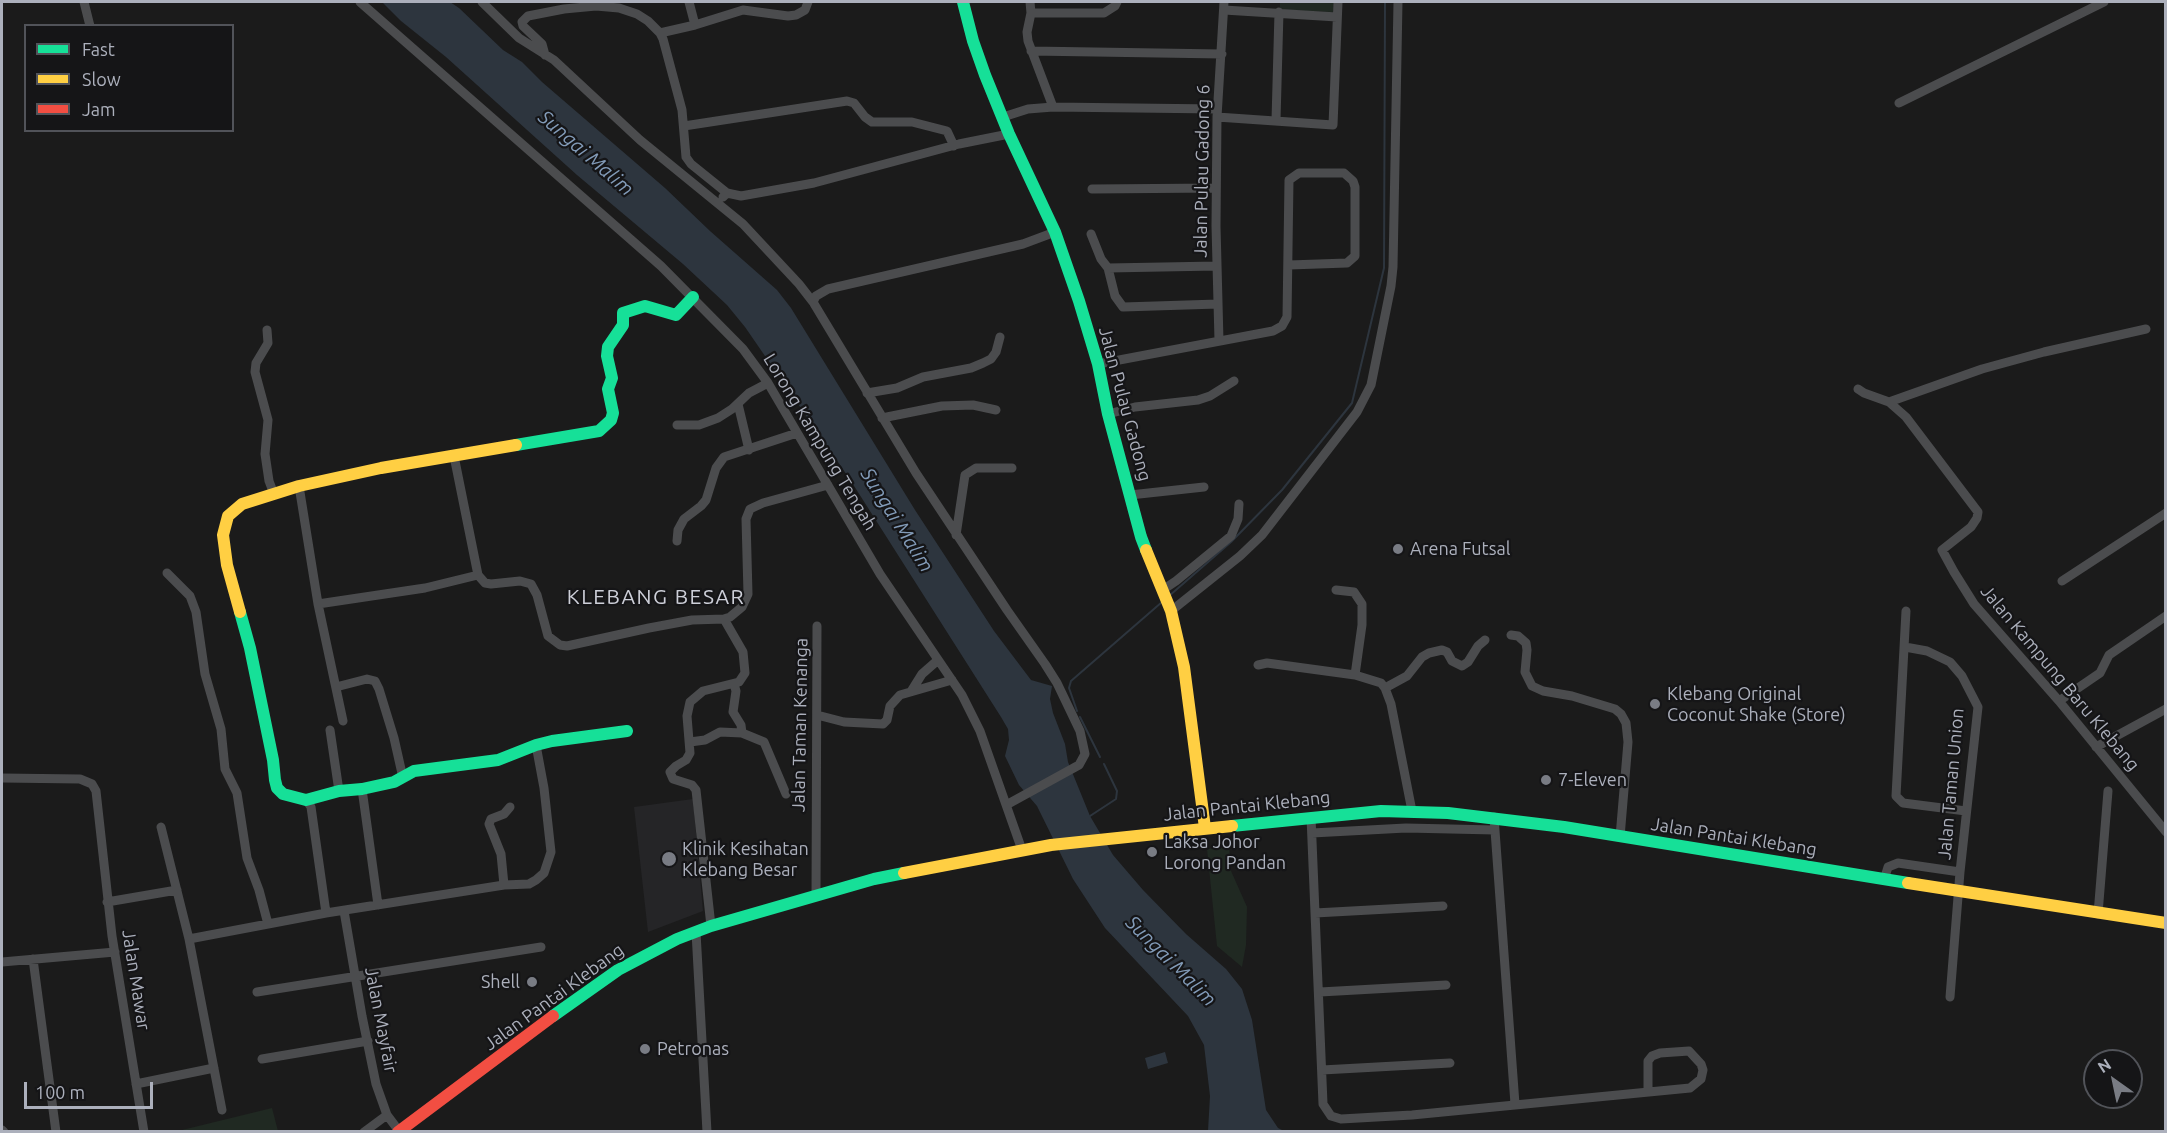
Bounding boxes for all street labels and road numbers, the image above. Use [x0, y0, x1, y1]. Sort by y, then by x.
street label: Jalan Pulau Gadong 6 [1190, 84, 1214, 258]
street label: Jalan Pulau Gadong [1094, 324, 1156, 484]
street label: Lorong Kampung Tengah [759, 350, 881, 534]
street label: Jalan Kampung Baru Klebang [1976, 581, 2144, 775]
street label: Jalan Taman Kenanga [788, 638, 812, 812]
street label: Jalan Taman Union [1934, 707, 1968, 861]
street label: Jalan Pantai Klebang [1163, 787, 1331, 825]
street label: Jalan Pantai Klebang [1650, 813, 1818, 861]
street label: Jalan Mawar [117, 928, 155, 1032]
street label: Jalan Pantai Klebang [480, 939, 628, 1055]
street label: Jalan Mayfair [360, 965, 402, 1075]

